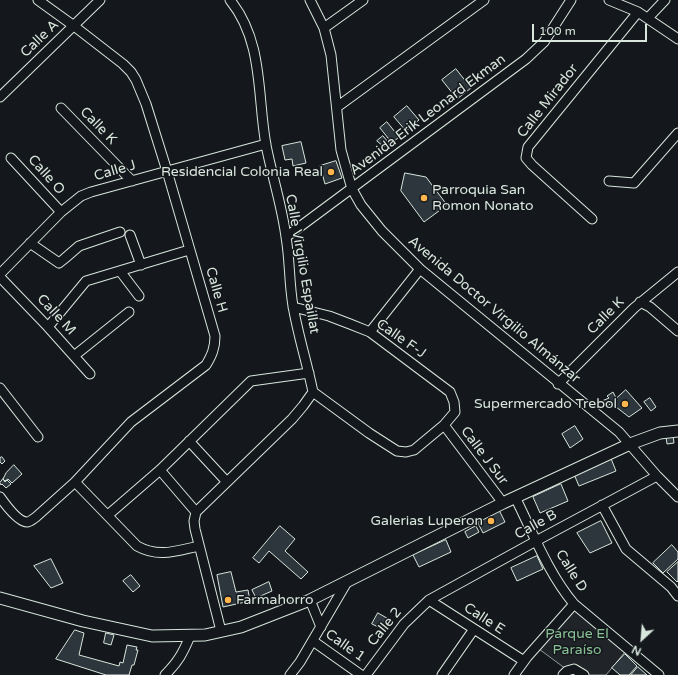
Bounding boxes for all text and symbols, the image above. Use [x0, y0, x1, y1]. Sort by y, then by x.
scale bar [534, 16, 649, 42]
street label: Calle A [17, 17, 63, 61]
text: 100 m [539, 24, 576, 38]
street label: Avenida Erik Leonard Ekman [347, 51, 509, 179]
street label: Calle Mirador [514, 61, 582, 141]
street label: Calle K [76, 104, 120, 148]
street label: Calle O [24, 152, 68, 198]
street label: Calle J [92, 157, 138, 185]
place label: Residencial Colonia Real [161, 164, 323, 180]
marker: Residencial Colonia Real [326, 167, 336, 177]
place label: Parroquia San Romon Nonato [432, 182, 534, 214]
street label: Calle Virgilio Espaillat [281, 193, 323, 335]
marker: Parroquia San Romon Nonato [419, 193, 429, 203]
street label: Avenida Doctor Virgilio Almánzar [405, 233, 583, 387]
street label: Calle H [201, 265, 231, 315]
street label: Calle M [33, 291, 79, 339]
street label: Calle K [584, 294, 628, 338]
street label: Calle F-J [373, 316, 429, 362]
place label: Supermercado Trebol [474, 396, 617, 412]
marker: Supermercado Trebol [620, 399, 630, 409]
street label: Calle J Sur [457, 424, 511, 488]
street label: Calle B [512, 507, 560, 543]
place label: Galerias Luperon [371, 513, 483, 529]
marker: Galerias Luperon [486, 516, 496, 526]
street label: Calle D [552, 547, 590, 595]
place label: Farmahorro [236, 592, 313, 608]
marker: Farmahorro [223, 595, 233, 605]
street label: Calle E [461, 600, 507, 638]
street label: Calle 2 [364, 604, 406, 650]
north arrow [622, 619, 662, 659]
street label: Calle 1 [322, 626, 368, 666]
park label: Parque El Paraíso [545, 626, 609, 658]
text: N [630, 642, 643, 658]

